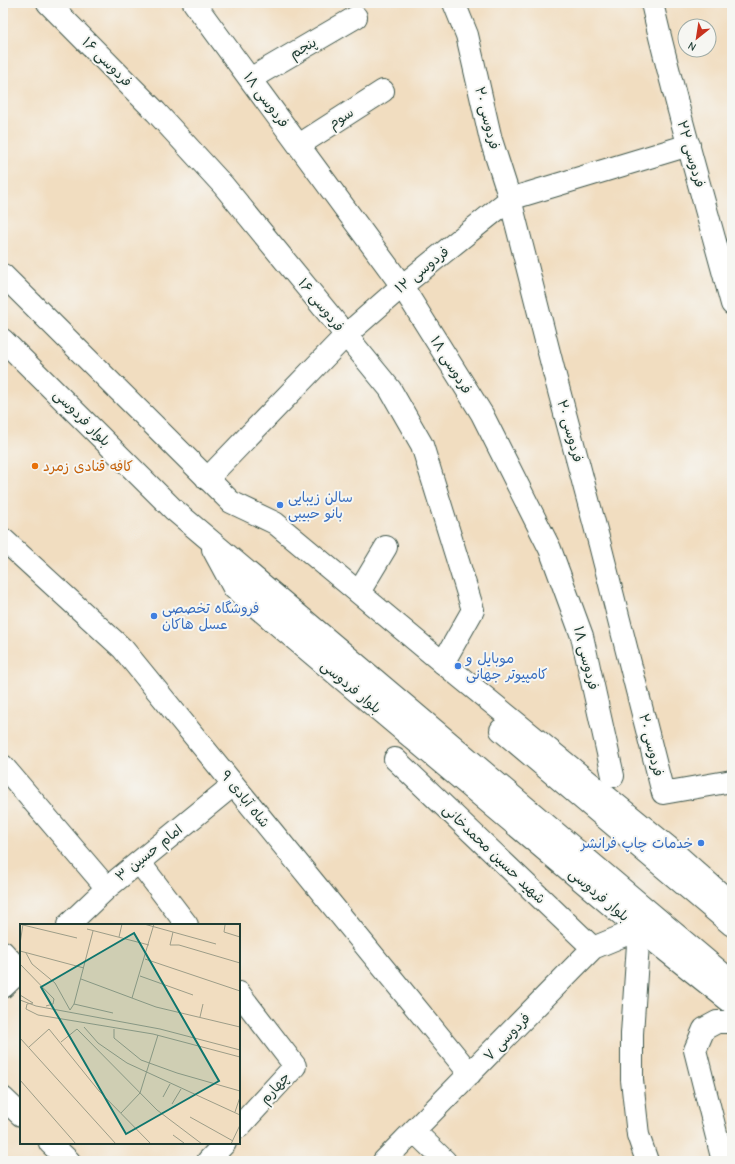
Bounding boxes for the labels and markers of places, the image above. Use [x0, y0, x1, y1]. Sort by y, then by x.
place label: کافه قنادی زمرد [43, 458, 133, 475]
marker: کافه قنادی زمرد [30, 461, 40, 471]
place label: سالن زیبایی بانو حبیبی [288, 489, 353, 522]
marker: سالن زیبایی بانو حبیبی [275, 500, 285, 510]
place label: فروشگاه تخصصی عسل هاکان [162, 600, 259, 633]
marker: فروشگاه تخصصی عسل هاکان [149, 611, 159, 621]
place label: موبایل و کامپیوتر جهانی [465, 650, 548, 684]
marker: موبایل و کامپیوتر جهانی [453, 661, 463, 671]
place label: خدمات چاپ فرانشر [580, 835, 693, 853]
marker: خدمات چاپ فرانشر [696, 838, 706, 848]

